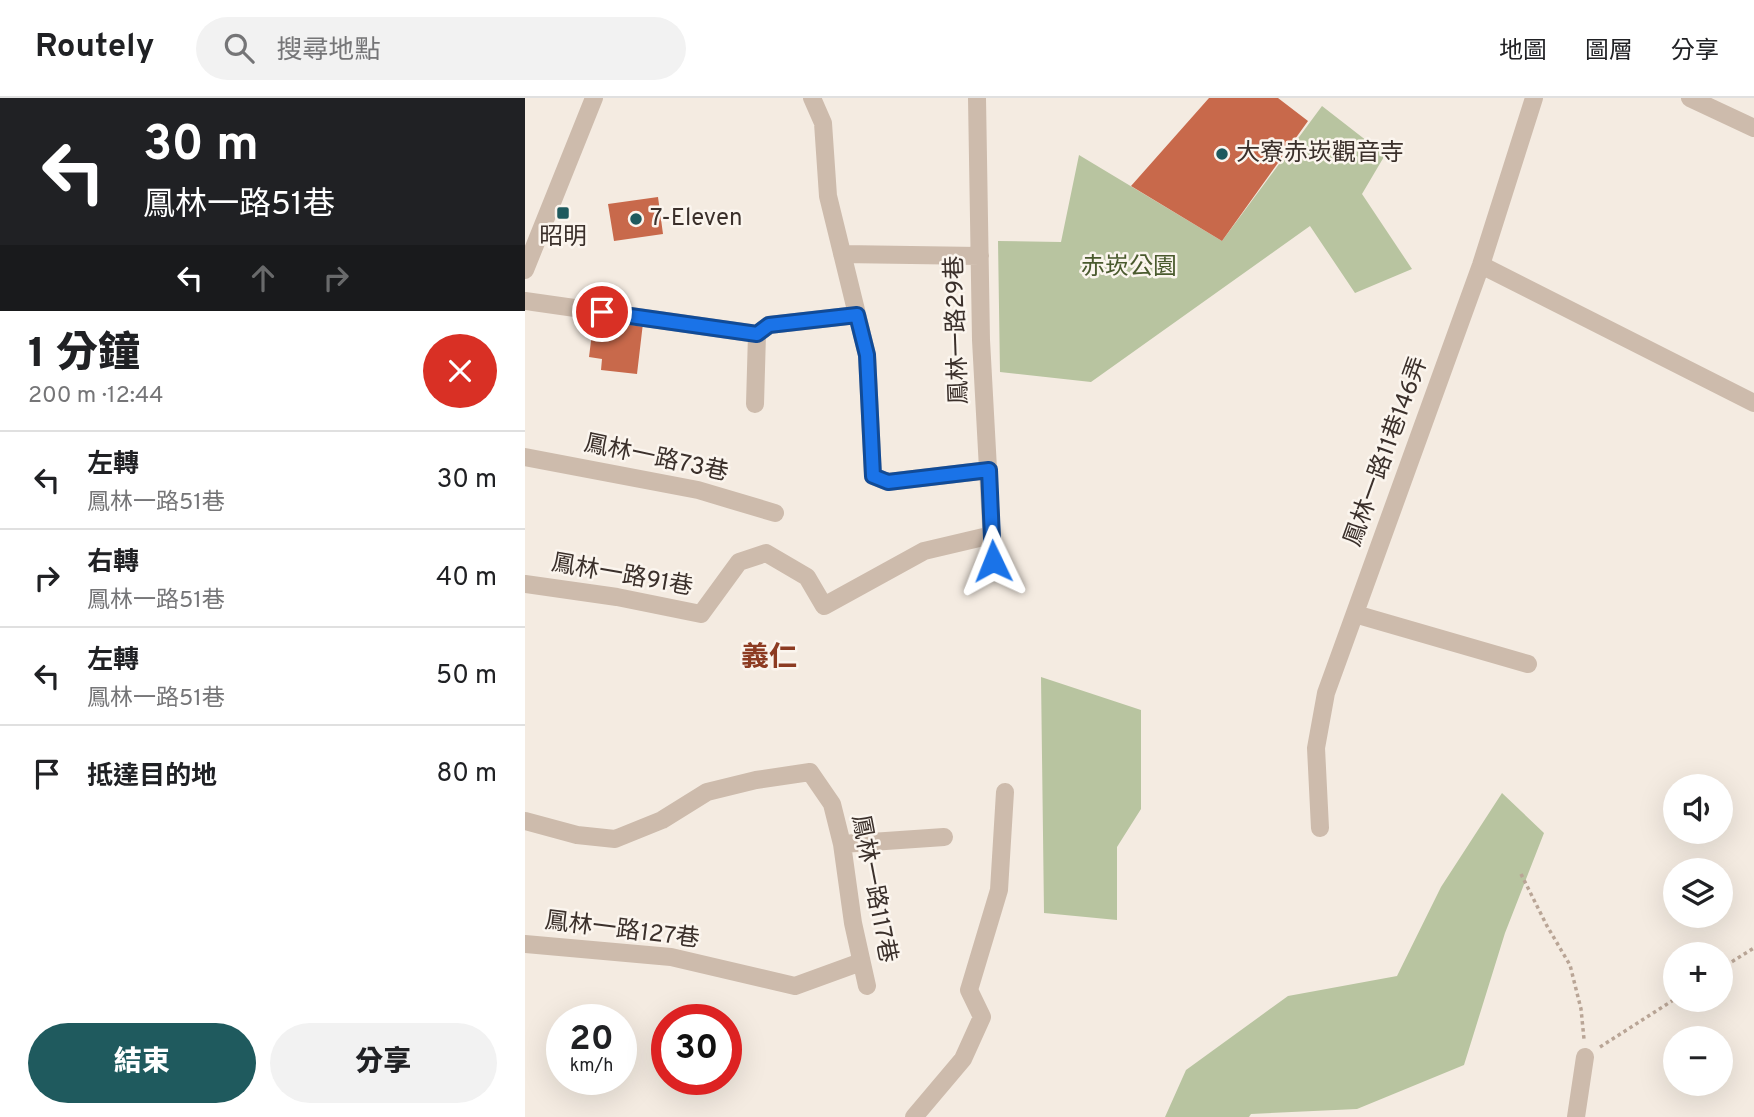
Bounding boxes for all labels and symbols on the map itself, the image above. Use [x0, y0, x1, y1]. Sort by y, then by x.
place label: 大寮赤崁觀音寺 [1236, 139, 1404, 169]
marker: 大寮赤崁觀音寺 [1214, 146, 1230, 162]
place label: 7-Eleven [650, 204, 743, 234]
marker: 昭明 [555, 205, 571, 221]
marker: 7-Eleven [628, 211, 644, 227]
place label: 昭明 [539, 223, 587, 253]
park label: 赤崁公園 [1081, 253, 1177, 283]
street label: 鳳林一路29巷 [940, 255, 976, 405]
pin [572, 282, 632, 342]
street label: 鳳林一路11巷146弄 [1339, 353, 1435, 551]
street label: 鳳林一路73巷 [581, 429, 731, 489]
position arrow [956, 524, 1030, 598]
street label: 鳳林一路91巷 [549, 549, 695, 603]
district label: 義仁 [741, 641, 797, 677]
street label: 鳳林一路117巷 [844, 812, 902, 966]
street label: 鳳林一路127巷 [543, 907, 701, 955]
speed limit sign: 30 [651, 1004, 742, 1095]

